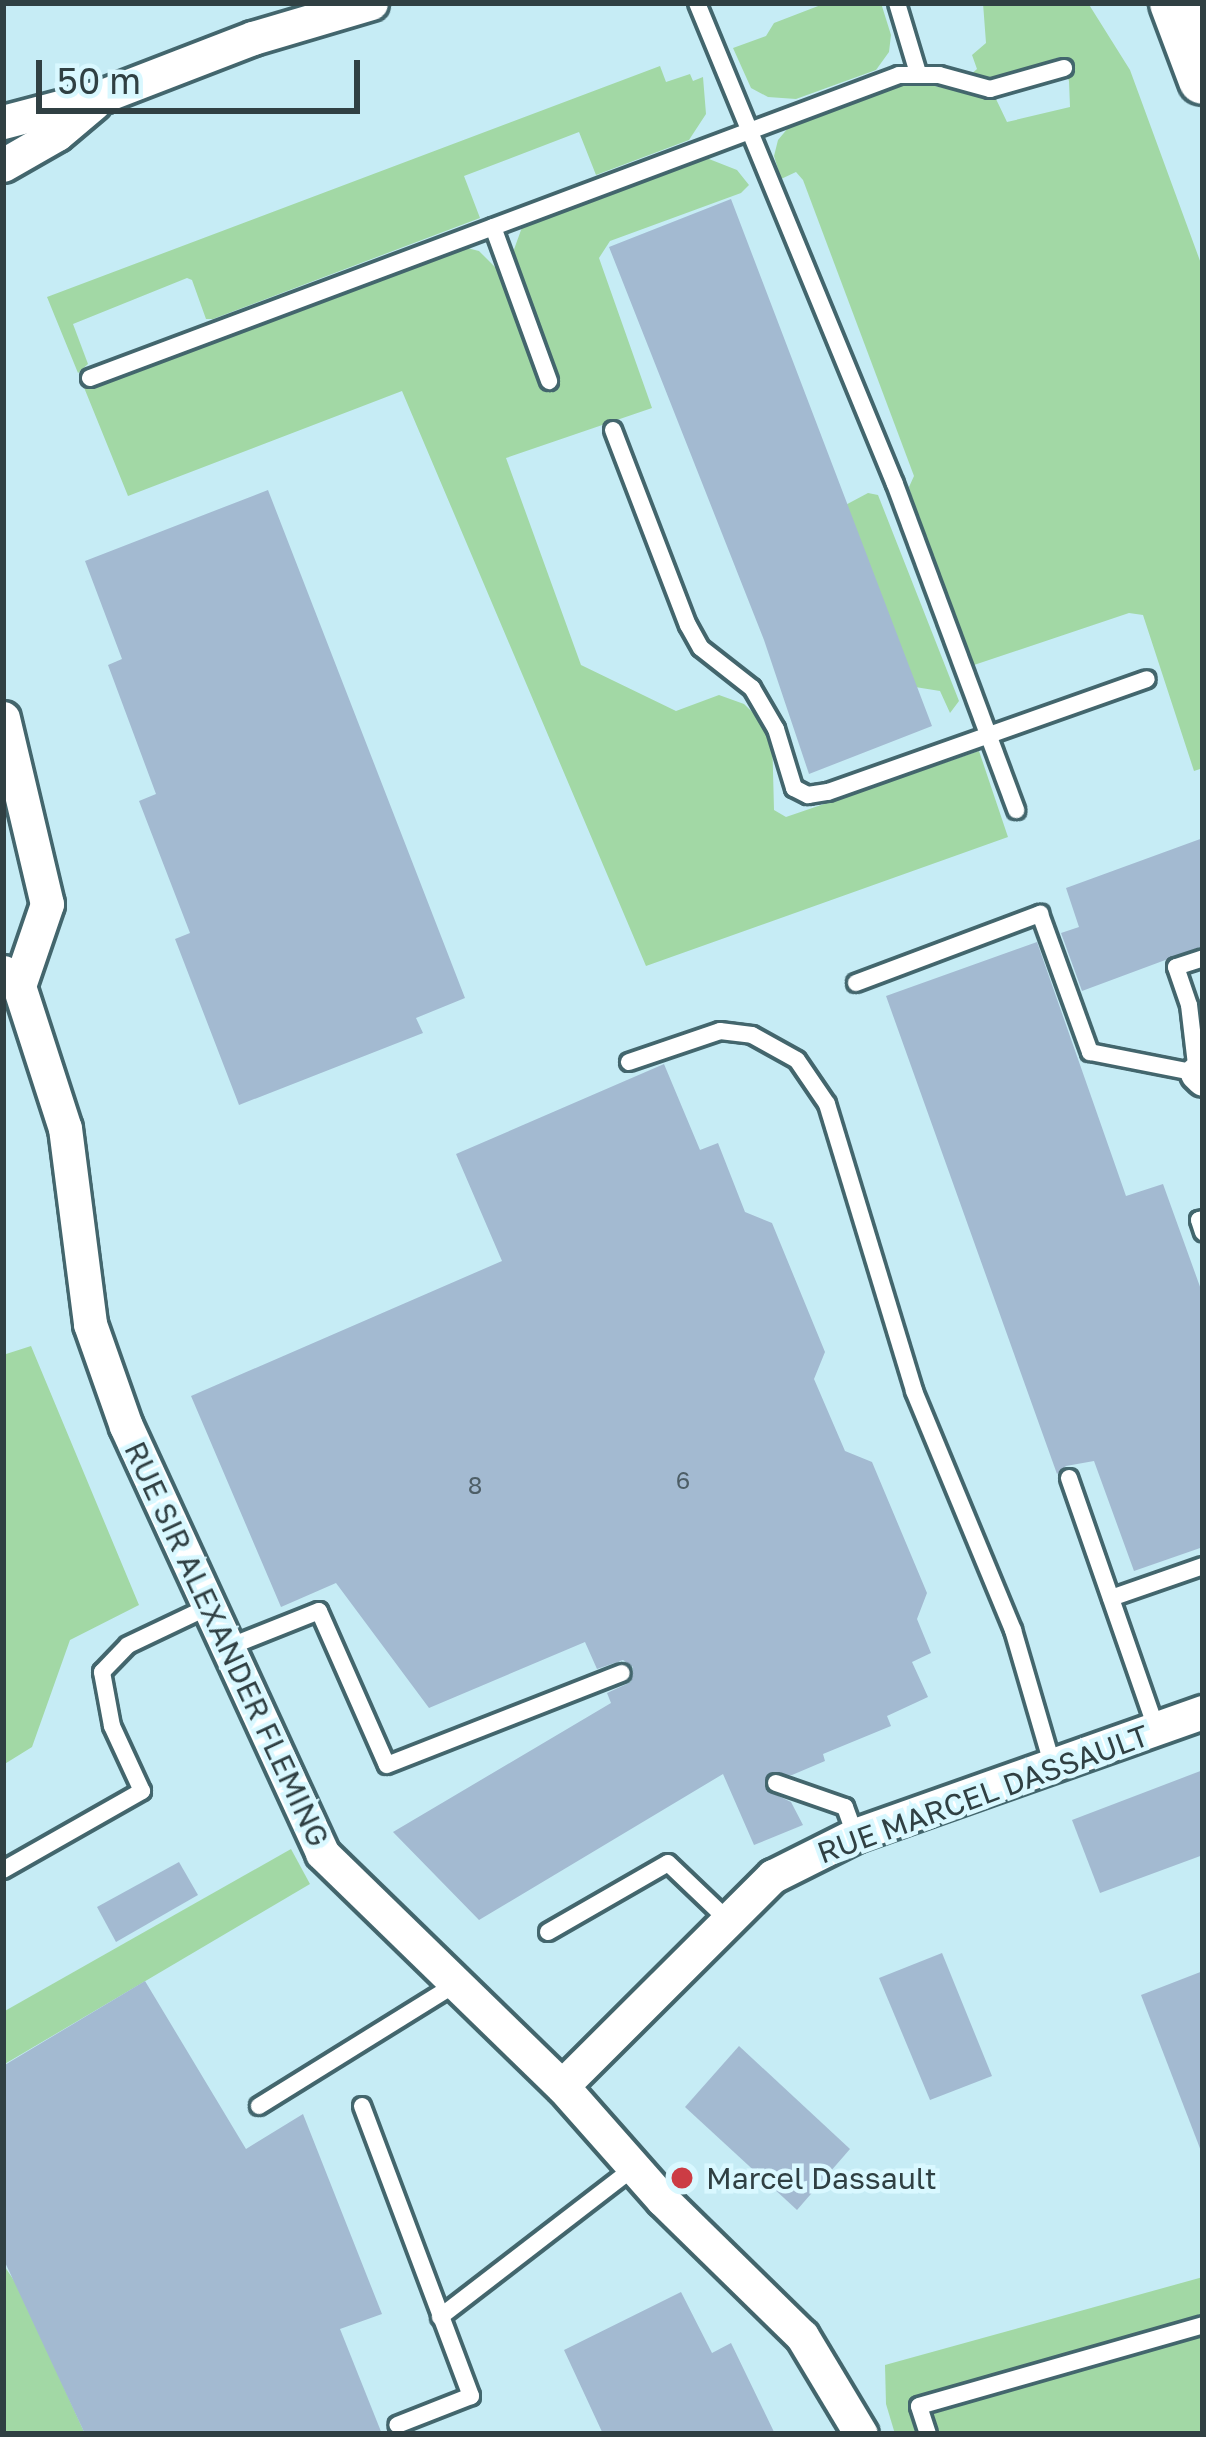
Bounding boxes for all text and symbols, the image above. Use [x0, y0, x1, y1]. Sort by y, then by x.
scale bar [42, 36, 366, 110]
text: 50 m [57, 59, 141, 102]
street label: RUE SIR ALEXANDER FLEMING [117, 1436, 337, 1852]
house number: 6 [676, 1466, 690, 1494]
house number: 8 [468, 1471, 482, 1499]
street label: RUE MARCEL DASSAULT [812, 1717, 1154, 1871]
place label: Marcel Dassault [706, 2160, 937, 2196]
marker: Marcel Dassault [669, 2165, 695, 2191]

